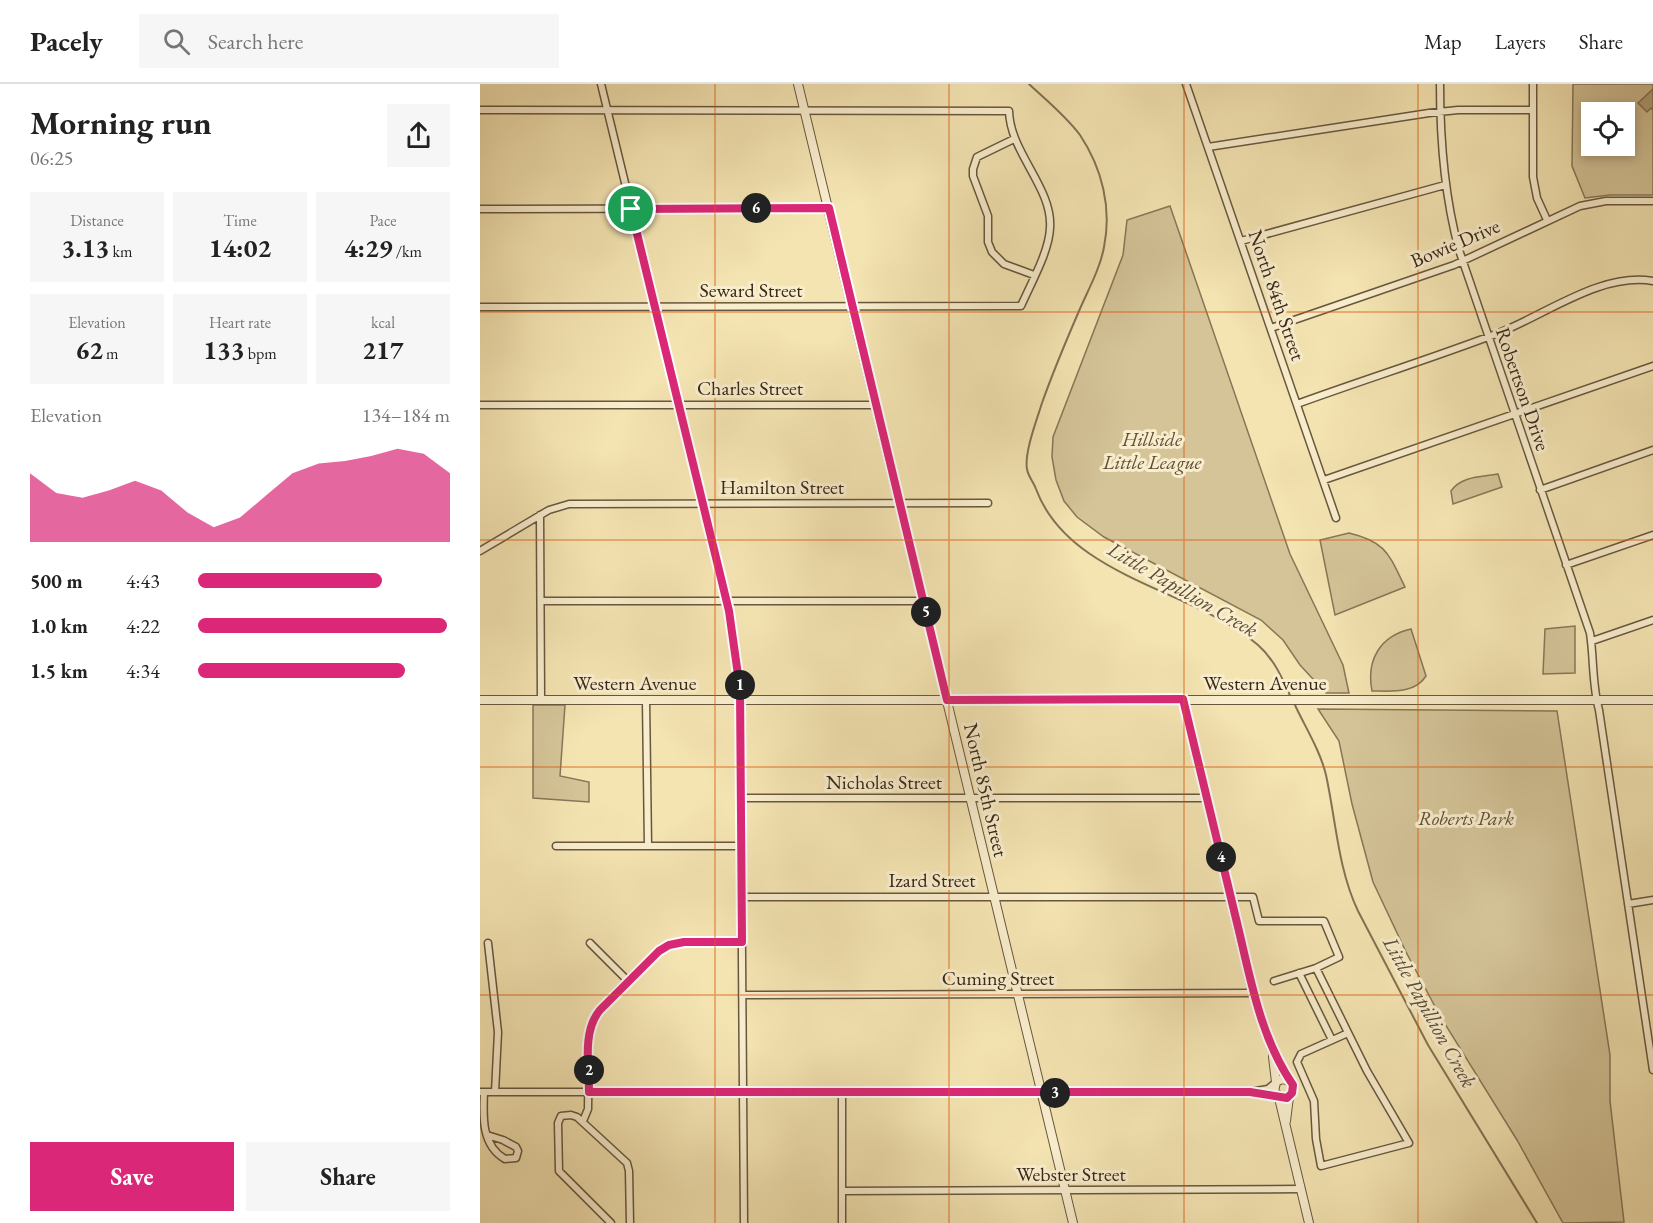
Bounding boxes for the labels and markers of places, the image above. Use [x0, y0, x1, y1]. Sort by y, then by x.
pin [605, 183, 656, 234]
pin: 6 [741, 193, 771, 223]
pin: 5 [911, 597, 941, 627]
pin: 1 [725, 670, 755, 700]
pin: 4 [1206, 842, 1236, 872]
pin: 2 [574, 1055, 604, 1085]
pin: 3 [1040, 1078, 1070, 1108]

